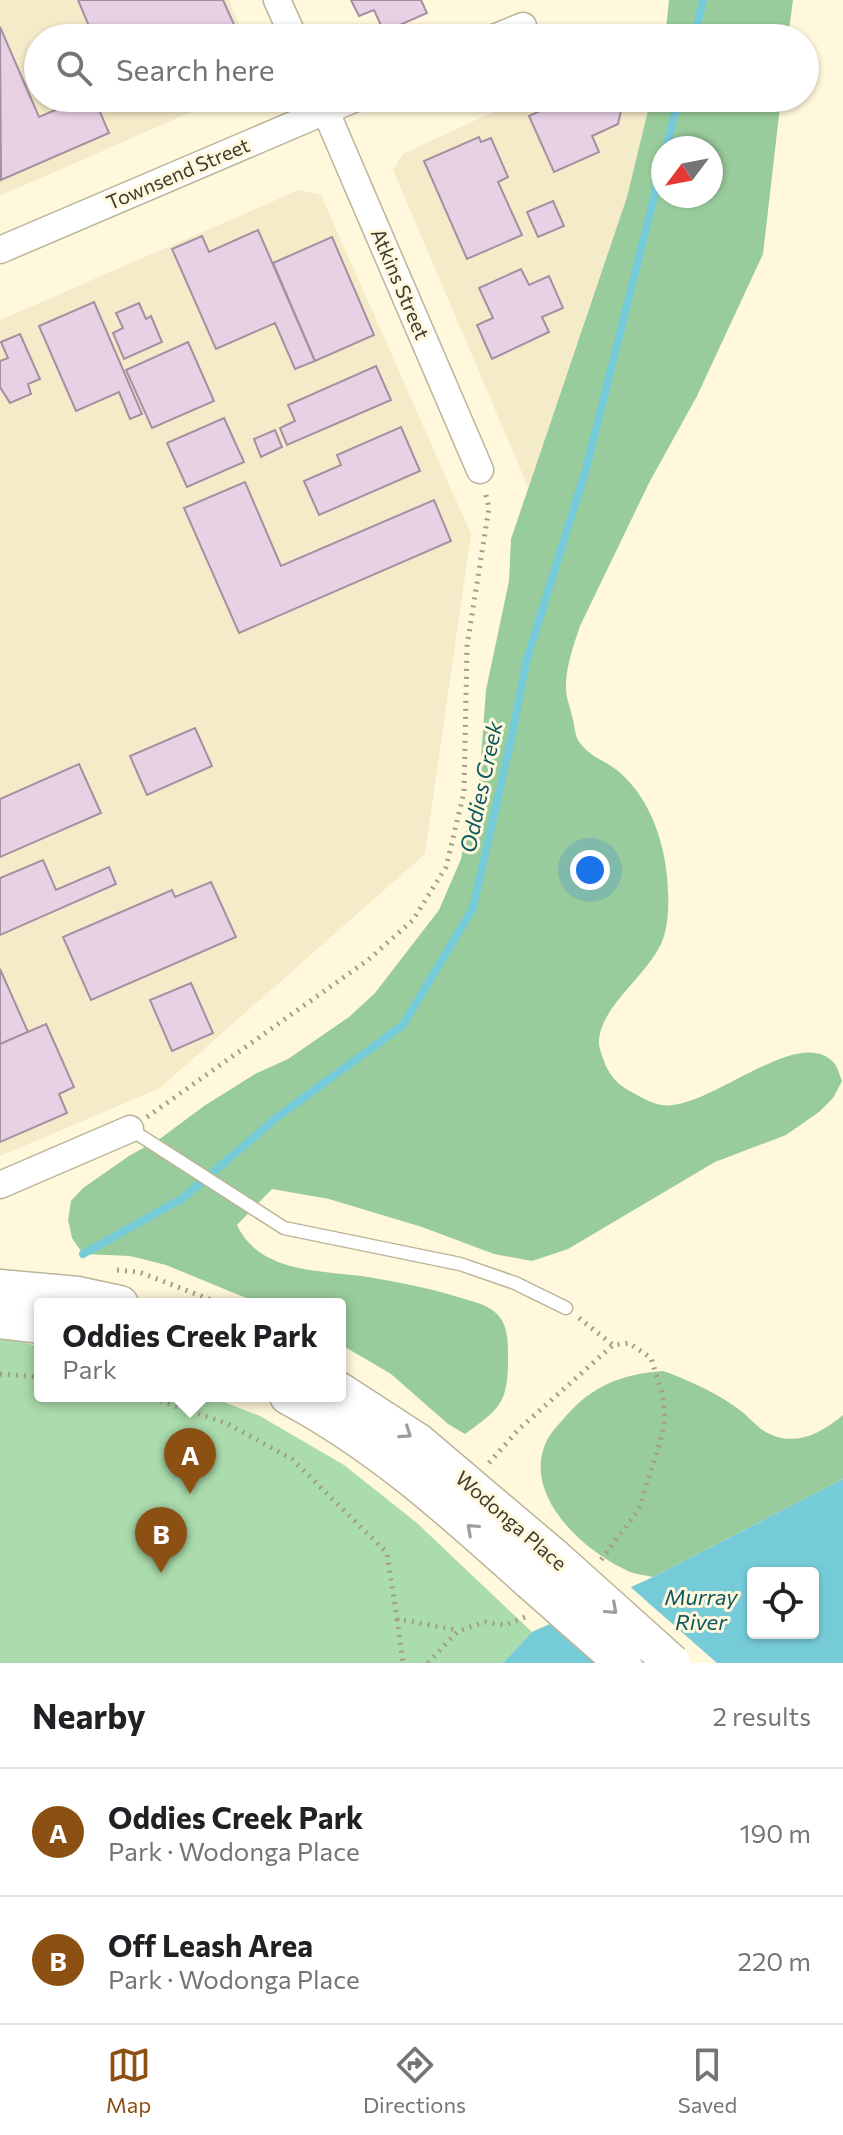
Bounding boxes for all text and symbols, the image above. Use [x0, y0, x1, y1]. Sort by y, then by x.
search box [24, 24, 819, 112]
icon: search [52, 46, 96, 90]
text: Search here [116, 50, 275, 87]
street label: Townsend Street [102, 132, 253, 214]
north arrow [651, 136, 723, 208]
street label: Atkins Street [367, 225, 435, 343]
water label: Oddies Creek [453, 718, 508, 855]
your location [570, 850, 610, 890]
popup [34, 1298, 346, 1402]
text: Oddies Creek Park [62, 1316, 318, 1353]
text: Park [62, 1353, 117, 1384]
one-way arrow [397, 1423, 411, 1438]
pin: A [164, 1428, 216, 1494]
street label: Wodonga Place [451, 1465, 572, 1575]
pin: B [135, 1507, 187, 1573]
one-way arrow [467, 1524, 482, 1539]
map controls [747, 1567, 819, 1639]
button: locate [747, 1567, 819, 1639]
water label: Murray River [664, 1583, 738, 1635]
one-way arrow [603, 1600, 618, 1614]
text: Nearby [32, 1694, 146, 1736]
text: 2 results [713, 1700, 811, 1731]
text: Oddies Creek Park [108, 1798, 363, 1835]
text: A [49, 1817, 67, 1848]
text: 190 m [739, 1817, 811, 1848]
text: Park · Wodonga Place [108, 1835, 360, 1866]
text: Off Leash Area [108, 1926, 313, 1963]
text: B [49, 1945, 67, 1976]
text: 220 m [738, 1945, 811, 1976]
text: Park · Wodonga Place [108, 1963, 360, 1994]
tab: Map [106, 2043, 151, 2118]
tab: Directions [363, 2043, 466, 2118]
tab: Saved [678, 2043, 737, 2118]

